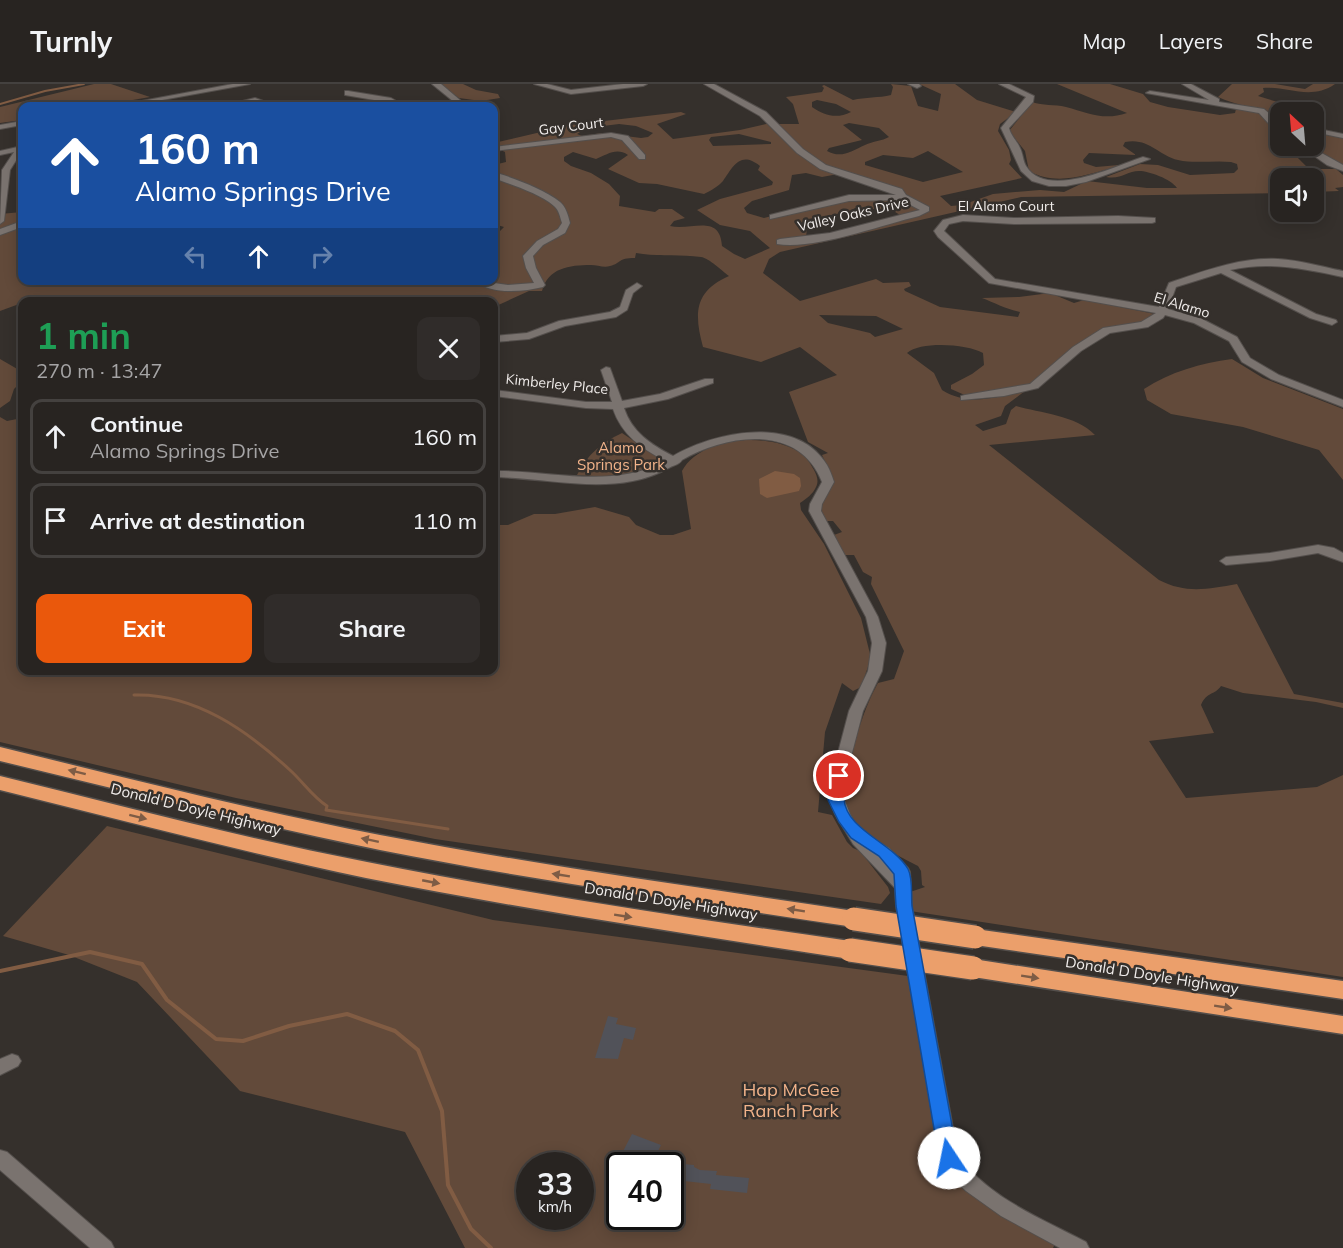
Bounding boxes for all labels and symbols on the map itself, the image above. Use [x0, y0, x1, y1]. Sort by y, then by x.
north arrow [1270, 102, 1324, 156]
street label: Gay Court [538, 113, 605, 139]
street label: Valley Oaks Drive [796, 192, 910, 236]
street label: El Alamo Court [958, 197, 1054, 215]
street label: El Alamo [1152, 288, 1212, 322]
street label: Kimberley Place [505, 370, 609, 398]
park label: Alamo Springs Park [577, 438, 665, 474]
pin [813, 750, 864, 801]
one-way arrow [68, 767, 87, 777]
street label: Donald D Doyle Highway [109, 779, 283, 839]
one-way arrow [129, 812, 148, 822]
one-way arrow [360, 835, 379, 844]
one-way arrow [552, 870, 571, 879]
one-way arrow [422, 878, 441, 887]
street label: Donald D Doyle Highway [583, 878, 759, 924]
one-way arrow [786, 906, 805, 915]
one-way arrow [614, 911, 633, 920]
street label: Donald D Doyle Highway [1064, 952, 1240, 998]
one-way arrow [1021, 973, 1040, 982]
one-way arrow [1214, 1002, 1233, 1011]
park label: Hap McGee Ranch Park [742, 1078, 840, 1122]
position arrow [917, 1126, 981, 1190]
speed limit sign: 40 [606, 1152, 684, 1230]

